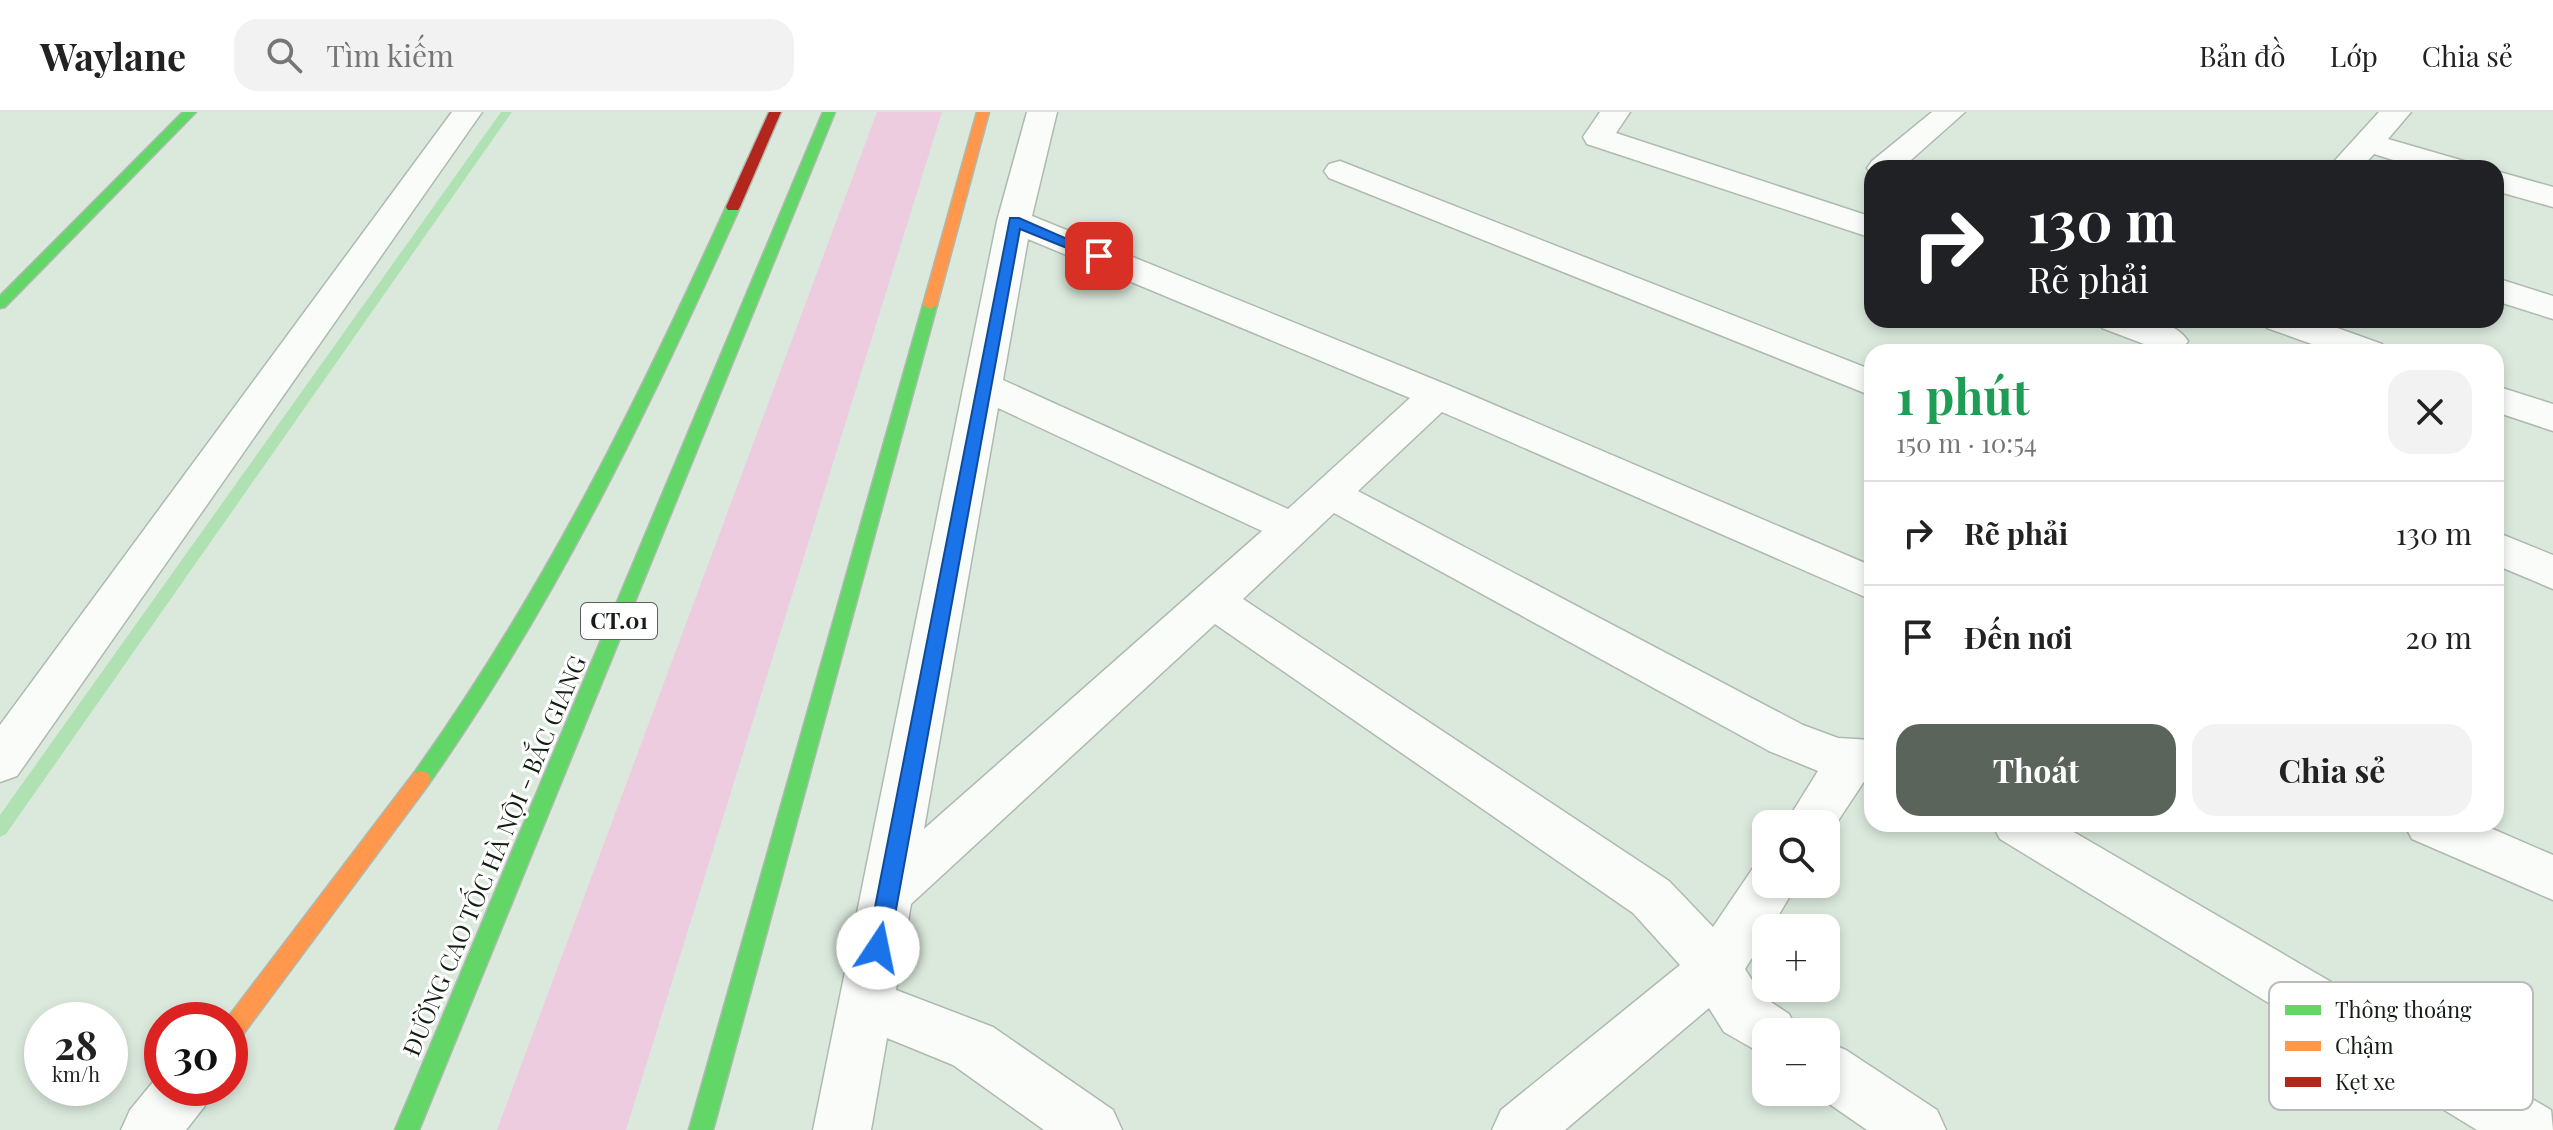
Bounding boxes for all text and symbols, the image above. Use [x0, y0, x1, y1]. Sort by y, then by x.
search box [234, 19, 794, 91]
text: Waylane [40, 30, 186, 81]
icon: search [262, 33, 306, 77]
text: Tìm kiếm [326, 35, 454, 75]
text: Bản đồ [2199, 37, 2286, 74]
text: Lớp [2330, 37, 2378, 74]
text: Chia sẻ [2422, 37, 2513, 74]
text: 130 m [2028, 182, 2176, 257]
icon: right [1896, 192, 2000, 296]
pin [1065, 222, 1133, 290]
icon: arrive [1077, 234, 1121, 278]
text: Rẽ phải [2028, 254, 2149, 302]
text: 1 phút [1896, 363, 2030, 427]
button: close [2388, 370, 2472, 454]
text: 150 m · 10:54 [1896, 425, 2037, 460]
icon: right [1896, 511, 1940, 555]
text: Rẽ phải [1964, 513, 2068, 553]
text: 130 m [2396, 513, 2472, 553]
road number: CT.01 [581, 603, 657, 639]
icon: arrive [1896, 615, 1940, 659]
text: Đến nơi [1964, 617, 2072, 657]
text: 20 m [2406, 617, 2472, 657]
street label: ĐƯỜNG CAO TỐC HÀ NỘI - BẮC GIANG [391, 649, 592, 1060]
button: Thoát [1896, 724, 2176, 816]
button: Chia sẻ [2192, 724, 2472, 816]
map controls [1752, 810, 1840, 1106]
button: search [1752, 810, 1840, 898]
position arrow [836, 906, 920, 990]
button: + [1752, 914, 1840, 1002]
legend [2269, 982, 2533, 1110]
text: Thông thoáng [2335, 994, 2472, 1024]
speed limit sign: 30 [144, 1002, 248, 1106]
text: 28 [54, 1017, 98, 1070]
button: − [1752, 1018, 1840, 1106]
text: Chậm [2335, 1030, 2394, 1060]
text: km/h [52, 1060, 100, 1087]
text: Kẹt xe [2335, 1066, 2395, 1096]

